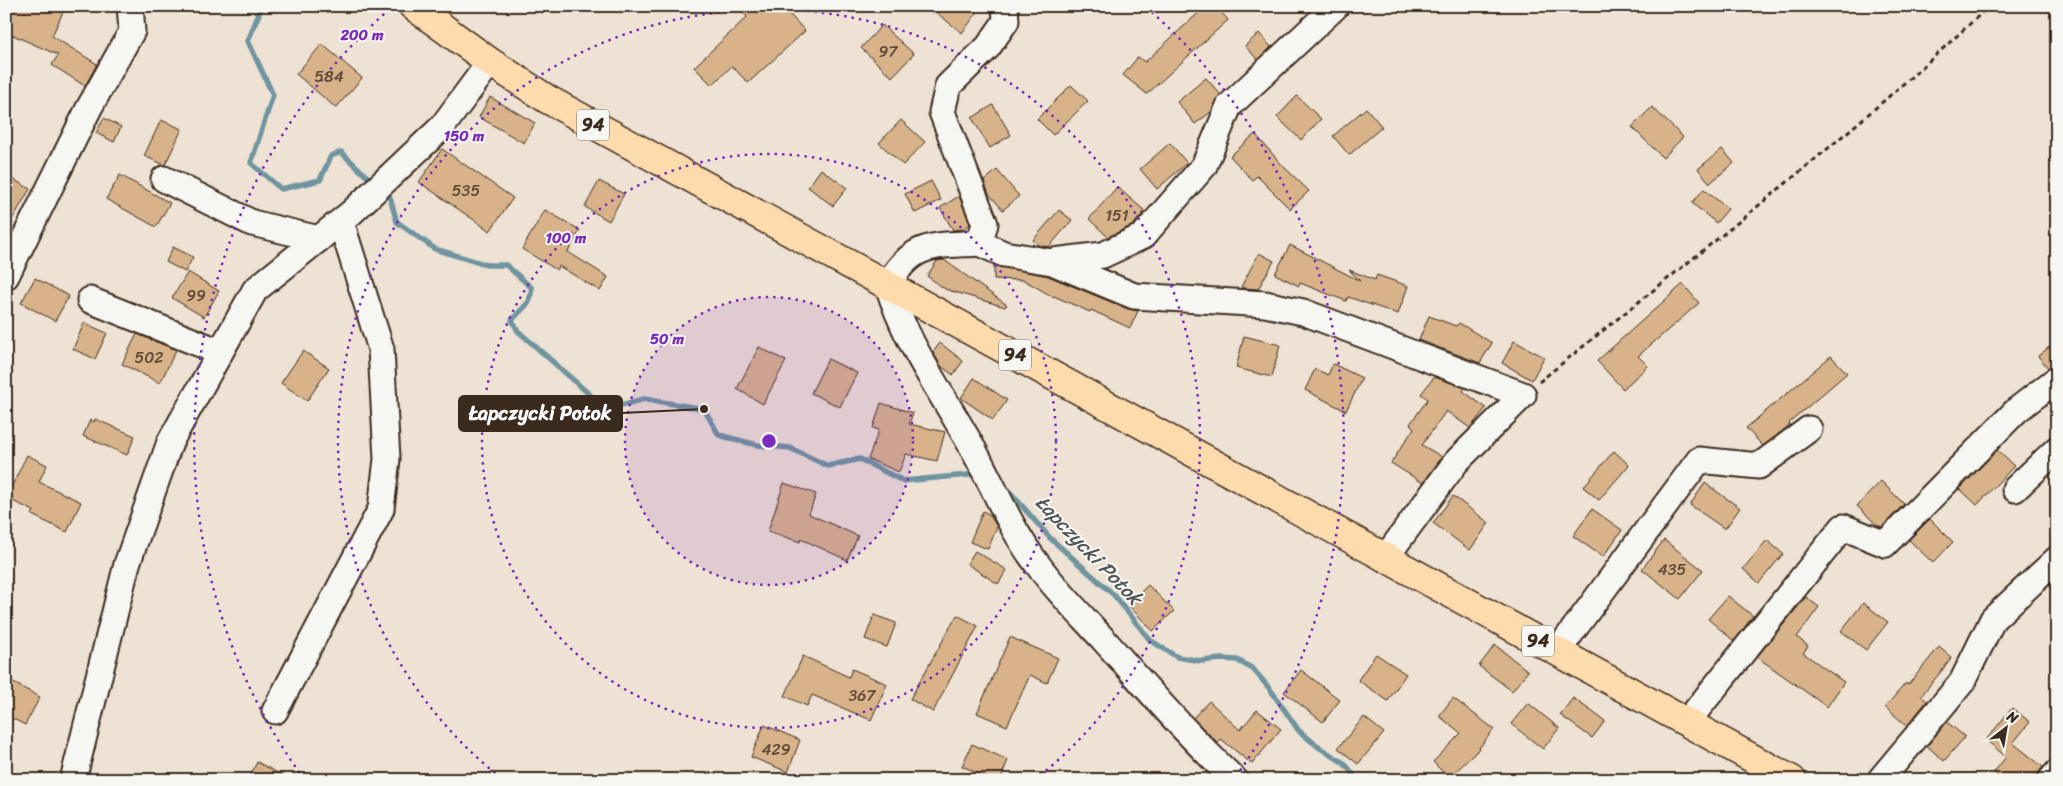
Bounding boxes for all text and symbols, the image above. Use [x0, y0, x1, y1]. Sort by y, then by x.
text: 200 m [339, 22, 384, 48]
house number: 97 [879, 37, 898, 66]
house number: 584 [314, 62, 344, 91]
road number: 94 [577, 110, 609, 140]
text: 150 m [444, 123, 485, 149]
house number: 535 [452, 176, 480, 205]
house number: 151 [1105, 201, 1129, 230]
text: 100 m [546, 225, 587, 251]
house number: 99 [186, 281, 206, 310]
text: 50 m [650, 326, 685, 352]
road number: 94 [999, 340, 1031, 370]
house number: 502 [134, 343, 164, 372]
callout: Łapczycki Potok [459, 396, 622, 431]
text: Łapczycki Potok [469, 396, 612, 431]
centre of rings [760, 432, 778, 450]
water label: Łapczycki Potok [1027, 487, 1152, 615]
house number: 435 [1658, 555, 1687, 584]
road number: 94 [1522, 626, 1554, 656]
house number: 367 [848, 681, 876, 710]
north arrow [1980, 704, 2030, 754]
text: N [2001, 704, 2023, 731]
house number: 429 [761, 735, 791, 764]

